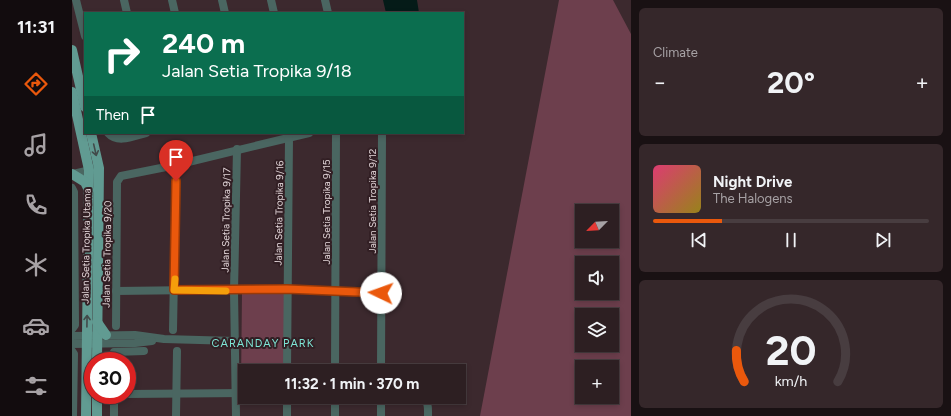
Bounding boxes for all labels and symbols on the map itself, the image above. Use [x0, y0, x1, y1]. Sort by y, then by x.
pin [159, 140, 193, 181]
one-way arrow [91, 143, 99, 156]
street label: Jalan Setia Tropika 9/12 [366, 149, 379, 253]
street label: Jalan Setia Tropika 9/15 [320, 159, 333, 265]
street label: Jalan Setia Tropika 9/16 [272, 160, 286, 266]
street label: Jalan Setia Tropika 9/17 [219, 167, 233, 272]
street label: Jalan Setia Tropika Utama [78, 188, 94, 304]
street label: Jalan Setia Tropika 9/20 [100, 200, 114, 308]
north arrow [575, 204, 619, 248]
position arrow [360, 272, 402, 314]
one-way arrow [84, 315, 91, 328]
district label: CARANDAY PARK [212, 337, 314, 350]
speed limit sign: 30 [84, 352, 136, 404]

